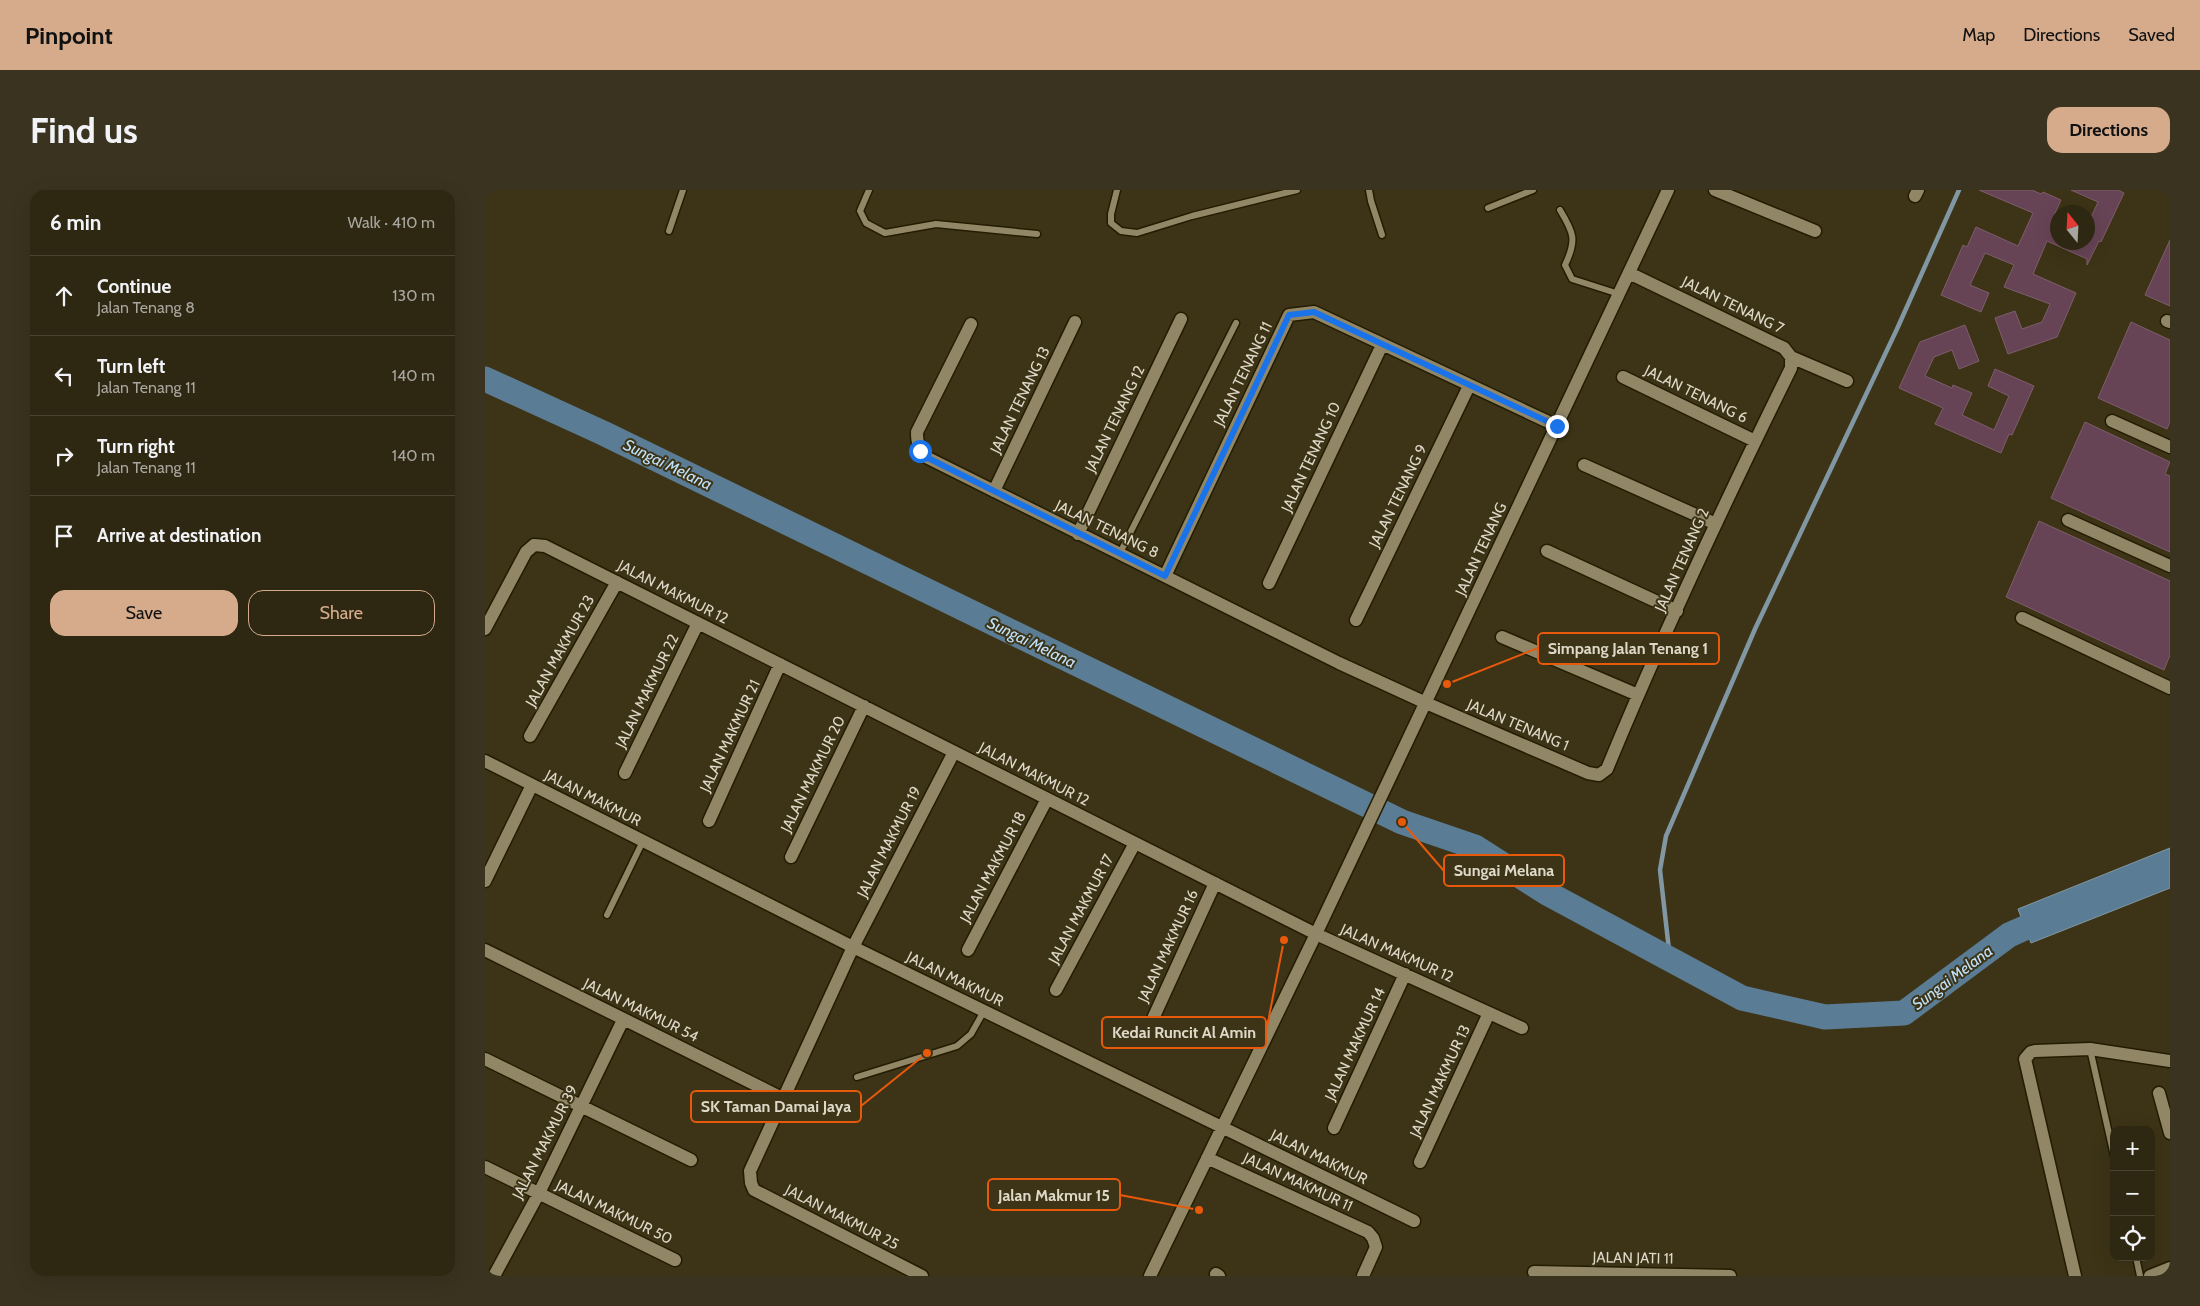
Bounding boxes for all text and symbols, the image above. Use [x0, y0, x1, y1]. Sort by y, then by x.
text: Pinpoint [25, 21, 113, 50]
text: Map [1962, 24, 1995, 46]
text: Directions [2023, 24, 2100, 46]
text: Saved [2128, 24, 2175, 46]
button: Directions [2047, 107, 2170, 153]
text: Find us [30, 109, 138, 152]
north arrow [2050, 205, 2095, 250]
text: 6 min [50, 210, 101, 235]
text: Walk · 410 m [348, 213, 435, 232]
street label: JALAN TENANG 7 [1678, 272, 1787, 338]
text: Continue [97, 275, 171, 298]
icon: ahead [50, 282, 78, 310]
text: 130 m [392, 286, 435, 305]
text: Jalan Tenang 8 [97, 298, 195, 317]
street label: JALAN TENANG 11 [1210, 319, 1276, 430]
street label: JALAN TENANG 13 [986, 344, 1054, 457]
text: Turn left [97, 355, 165, 378]
street label: JALAN TENANG 6 [1641, 361, 1750, 427]
icon: left [50, 362, 78, 390]
street label: JALAN TENANG 12 [1081, 363, 1149, 476]
text: 140 m [392, 366, 435, 385]
text: Jalan Tenang 11 [97, 378, 196, 397]
street label: JALAN TENANG 10 [1277, 399, 1344, 516]
route end [1546, 415, 1569, 438]
text: Turn right [97, 435, 175, 458]
water label: Sungai Melana [621, 435, 715, 494]
route start [909, 440, 932, 463]
icon: right [50, 442, 78, 470]
street label: JALAN TENANG 9 [1365, 442, 1431, 551]
text: 140 m [392, 446, 435, 465]
text: Jalan Tenang 11 [97, 458, 196, 477]
street label: JALAN TENANG 8 [1051, 496, 1162, 562]
street label: JALAN TENANG [1451, 500, 1510, 599]
street label: JALAN TENANG 2 [1651, 505, 1713, 616]
icon: arrive [50, 522, 78, 550]
text: Arrive at destination [97, 524, 261, 547]
street label: JALAN MAKMUR 12 [614, 556, 731, 628]
button: Save [50, 590, 238, 636]
button: Share [248, 590, 435, 636]
street label: JALAN MAKMUR 23 [521, 592, 598, 711]
water label: Sungai Melana [985, 613, 1079, 672]
street label: JALAN MAKMUR 22 [611, 631, 682, 752]
callout: Simpang Jalan Tenang 1 [1538, 633, 1719, 664]
text: Simpang Jalan Tenang 1 [1548, 639, 1708, 658]
street label: JALAN MAKMUR 21 [696, 677, 764, 796]
street label: JALAN TENANG 1 [1464, 695, 1572, 755]
street label: JALAN MAKMUR 20 [777, 713, 849, 836]
street label: JALAN MAKMUR 12 [975, 738, 1092, 810]
street label: JALAN MAKMUR [541, 766, 644, 830]
street label: JALAN MAKMUR 19 [853, 783, 925, 902]
street label: JALAN MAKMUR 18 [956, 808, 1030, 926]
street label: JALAN MAKMUR 17 [1044, 851, 1118, 968]
callout: Sungai Melana [1444, 855, 1564, 886]
text: Sungai Melana [1454, 861, 1554, 880]
street label: JALAN MAKMUR 16 [1134, 887, 1202, 1006]
street label: JALAN MAKMUR 12 [1337, 920, 1456, 986]
water label: Sungai Melana [1908, 941, 1996, 1014]
street label: JALAN MAKMUR [903, 947, 1006, 1010]
street label: JALAN MAKMUR 54 [580, 974, 702, 1046]
street label: JALAN MAKMUR 14 [1321, 984, 1389, 1104]
callout: Kedai Runcit Al Amin [1102, 1017, 1266, 1048]
street label: JALAN MAKMUR 13 [1406, 1022, 1474, 1141]
text: Kedai Runcit Al Amin [1112, 1023, 1256, 1042]
street label: JALAN MAKMUR 39 [508, 1082, 582, 1203]
callout: SK Taman Damai Jaya [691, 1091, 861, 1122]
text: SK Taman Damai Jaya [701, 1097, 851, 1116]
street label: JALAN MAKMUR [1267, 1125, 1370, 1188]
map controls [2110, 1126, 2155, 1261]
button: + [2110, 1126, 2155, 1171]
street label: JALAN MAKMUR 11 [1239, 1148, 1356, 1215]
button: − [2110, 1171, 2155, 1216]
street label: JALAN MAKMUR 50 [552, 1176, 675, 1248]
callout: Jalan Makmur 15 [988, 1179, 1120, 1210]
street label: JALAN MAKMUR 25 [781, 1180, 902, 1253]
text: Jalan Makmur 15 [997, 1186, 1110, 1205]
button: locate [2110, 1216, 2155, 1261]
street label: JALAN JATI 11 [1591, 1248, 1674, 1268]

